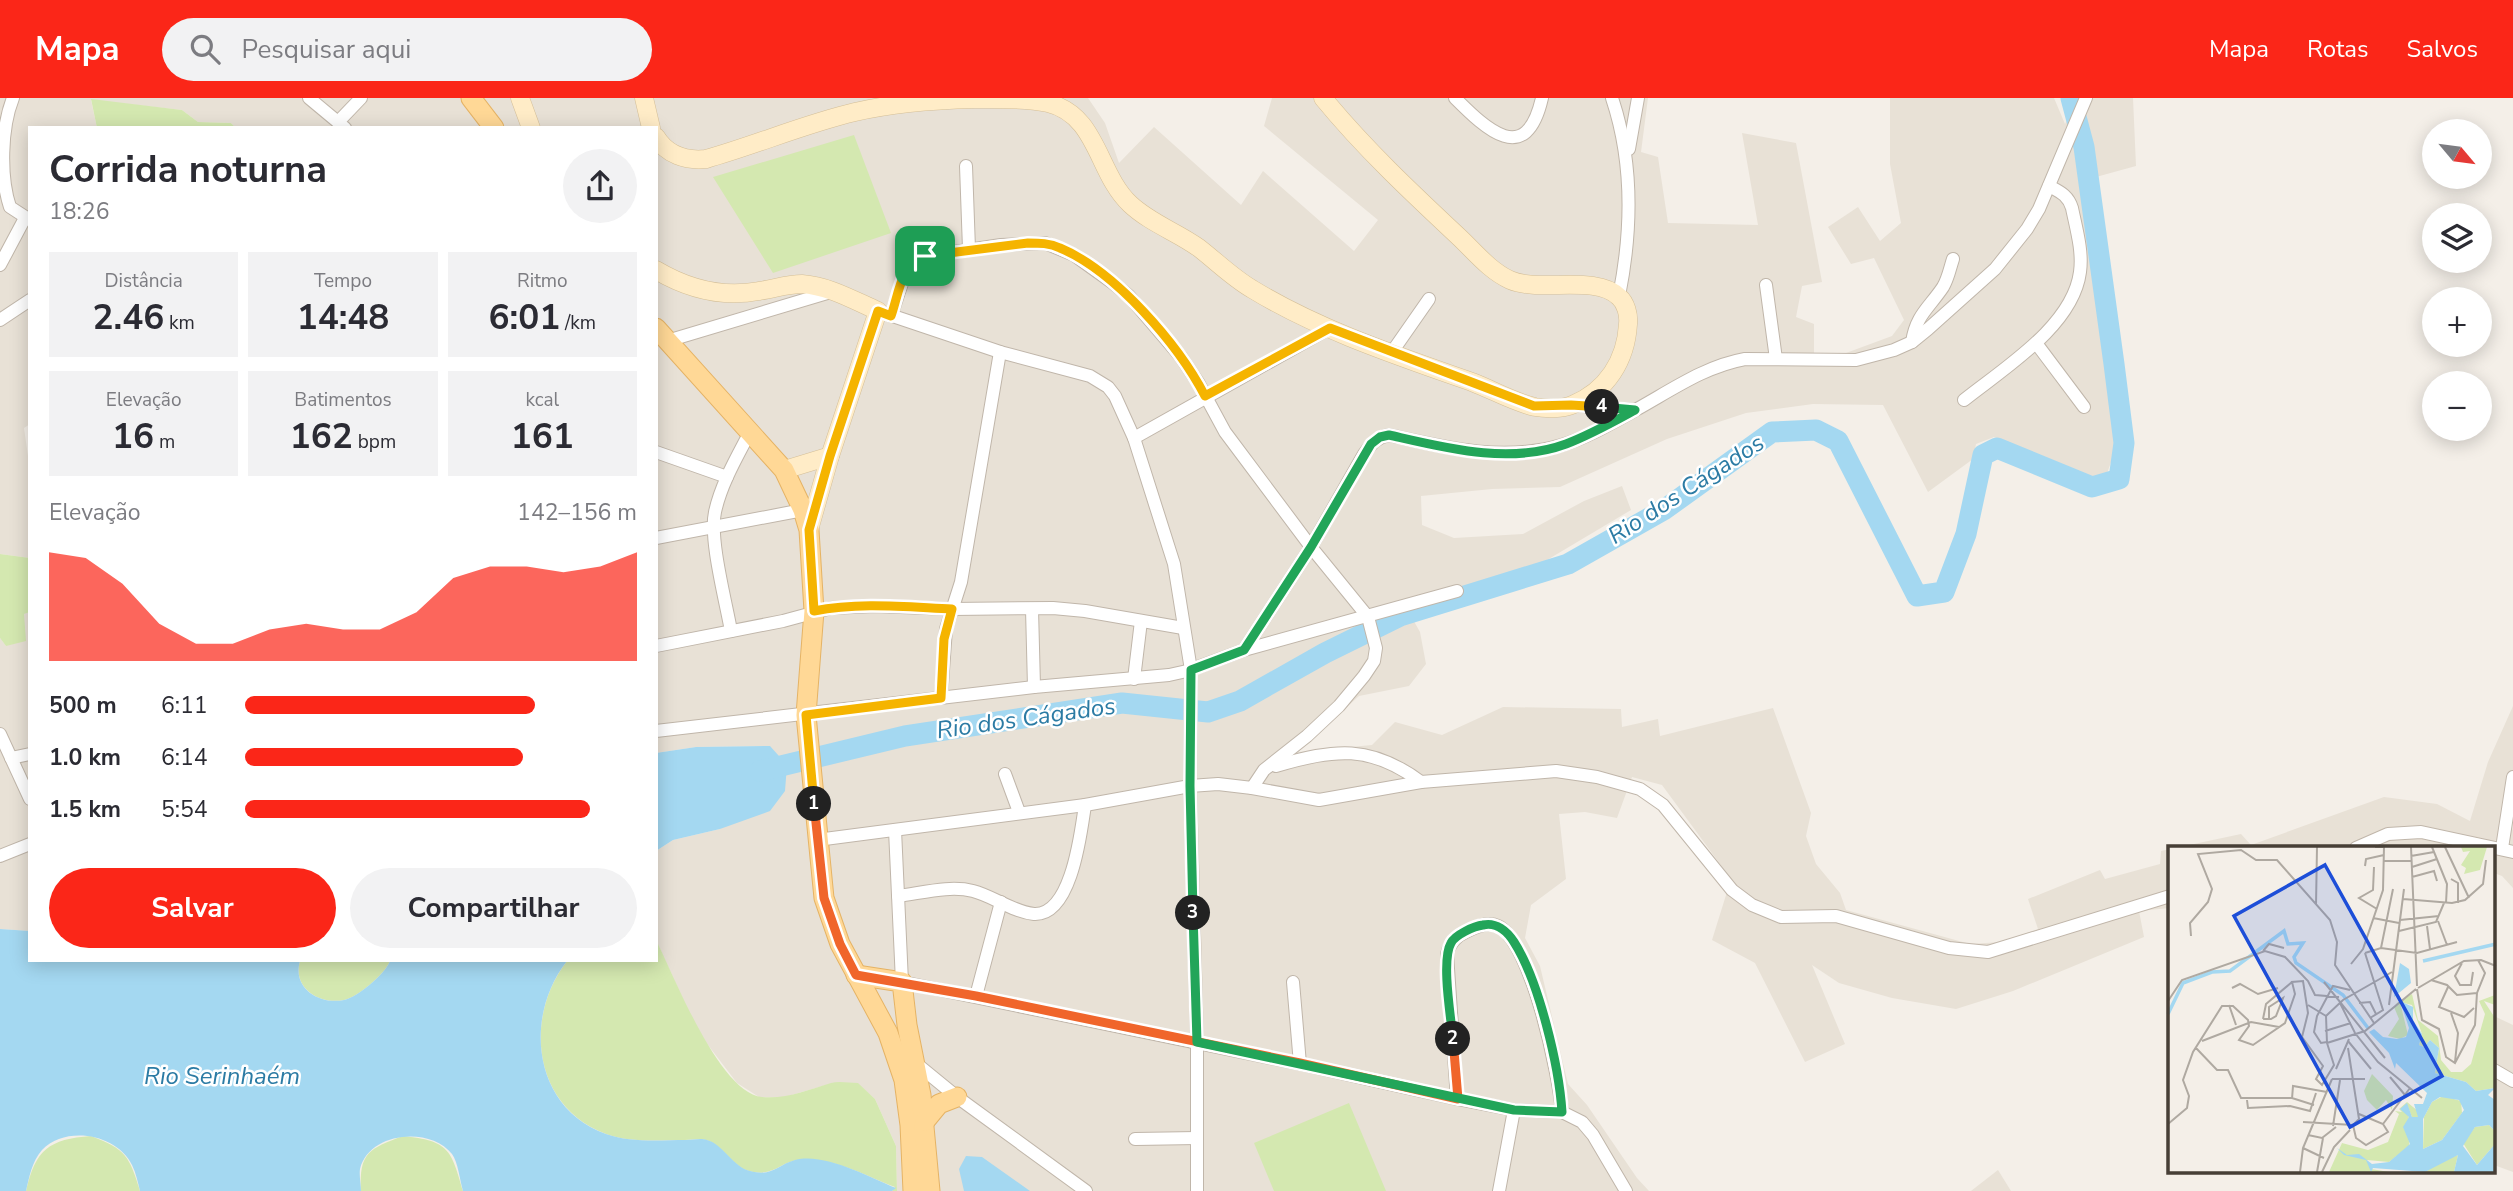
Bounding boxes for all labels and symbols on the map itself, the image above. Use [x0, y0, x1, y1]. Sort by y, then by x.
north arrow [2422, 119, 2492, 189]
pin [895, 226, 955, 286]
pin: 4 [1584, 390, 1620, 424]
water label: Rio dos Cágados [1602, 426, 1770, 552]
water label: Rio dos Cágados [934, 690, 1118, 746]
pin: 1 [796, 786, 832, 822]
inset map [2168, 846, 2496, 1174]
pin: 3 [1176, 896, 1210, 930]
pin: 2 [1436, 1021, 1470, 1056]
water label: Rio Serinhaém [144, 1060, 300, 1092]

